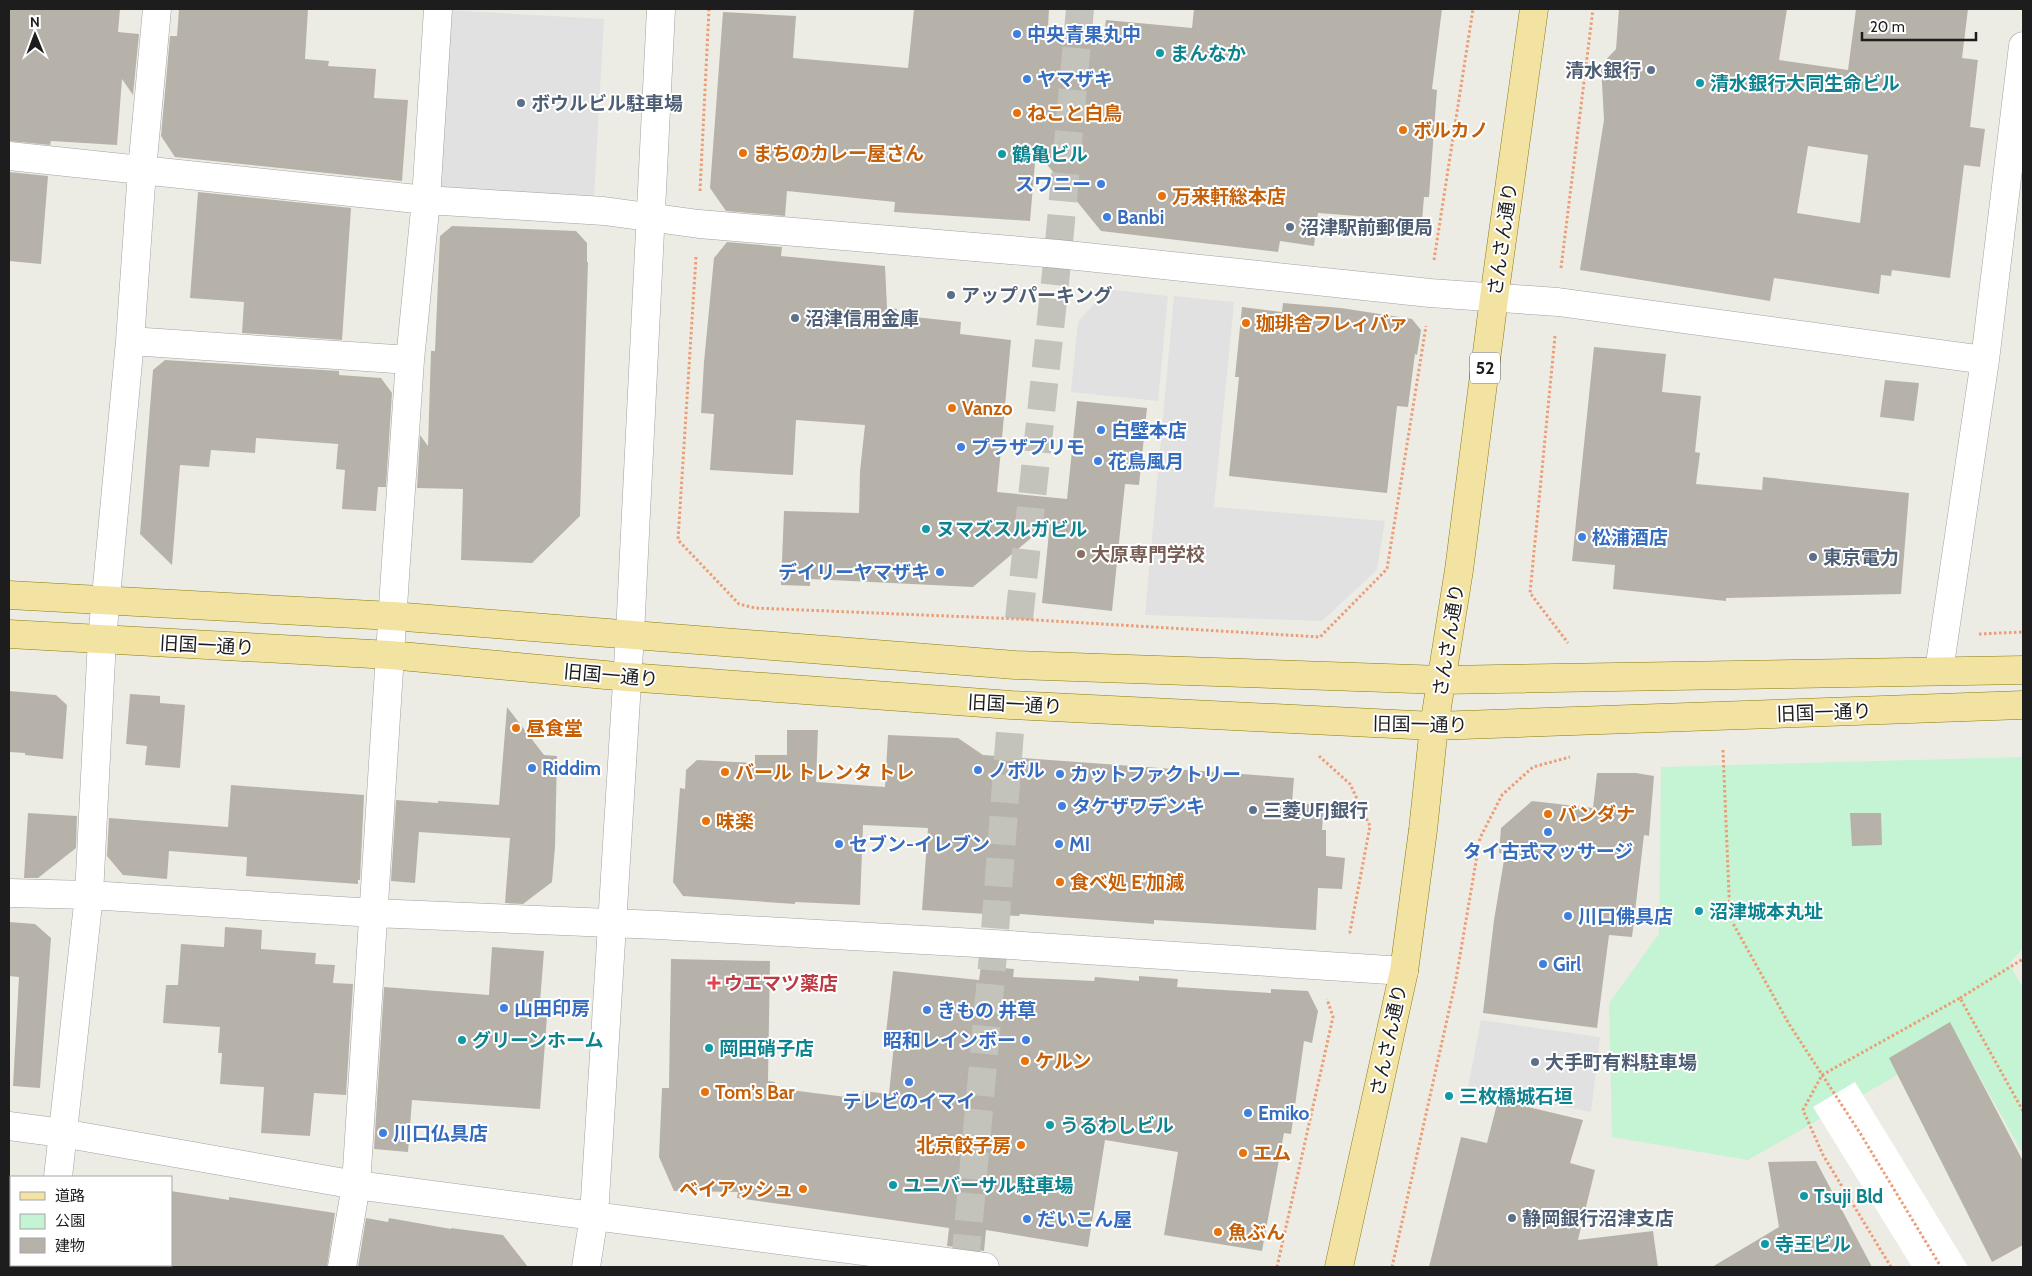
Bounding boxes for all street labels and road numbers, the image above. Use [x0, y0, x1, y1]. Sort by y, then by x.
street label: さんさん通り [1483, 181, 1522, 297]
road number: 52 [1470, 352, 1500, 383]
street label: さんさん通り [1428, 582, 1469, 698]
street label: 旧国一通り [159, 632, 255, 659]
street label: 旧国一通り [563, 660, 659, 691]
street label: 旧国一通り [967, 691, 1063, 718]
street label: 旧国一通り [1776, 699, 1872, 726]
street label: 旧国一通り [1372, 712, 1468, 737]
street label: さんさん通り [1365, 982, 1412, 1098]

